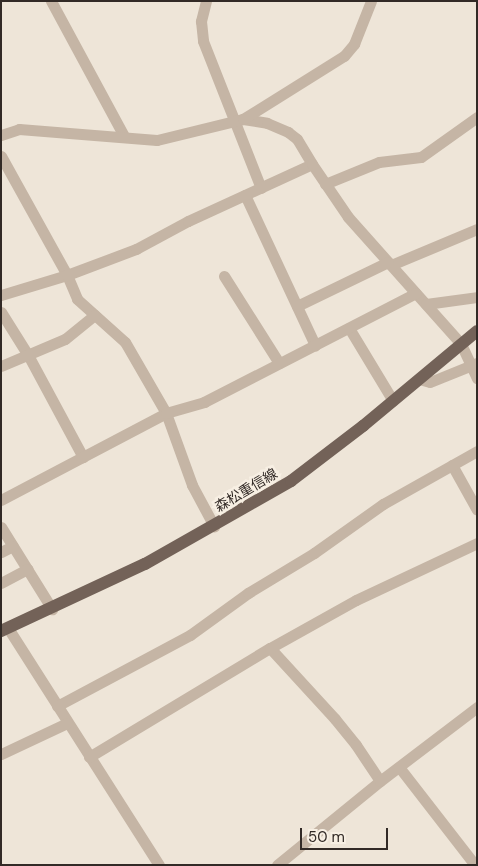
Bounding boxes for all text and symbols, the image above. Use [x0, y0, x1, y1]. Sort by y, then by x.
street label: 森松重信線 [212, 465, 280, 515]
scale bar [303, 818, 390, 850]
text: 50 m [308, 827, 345, 847]

